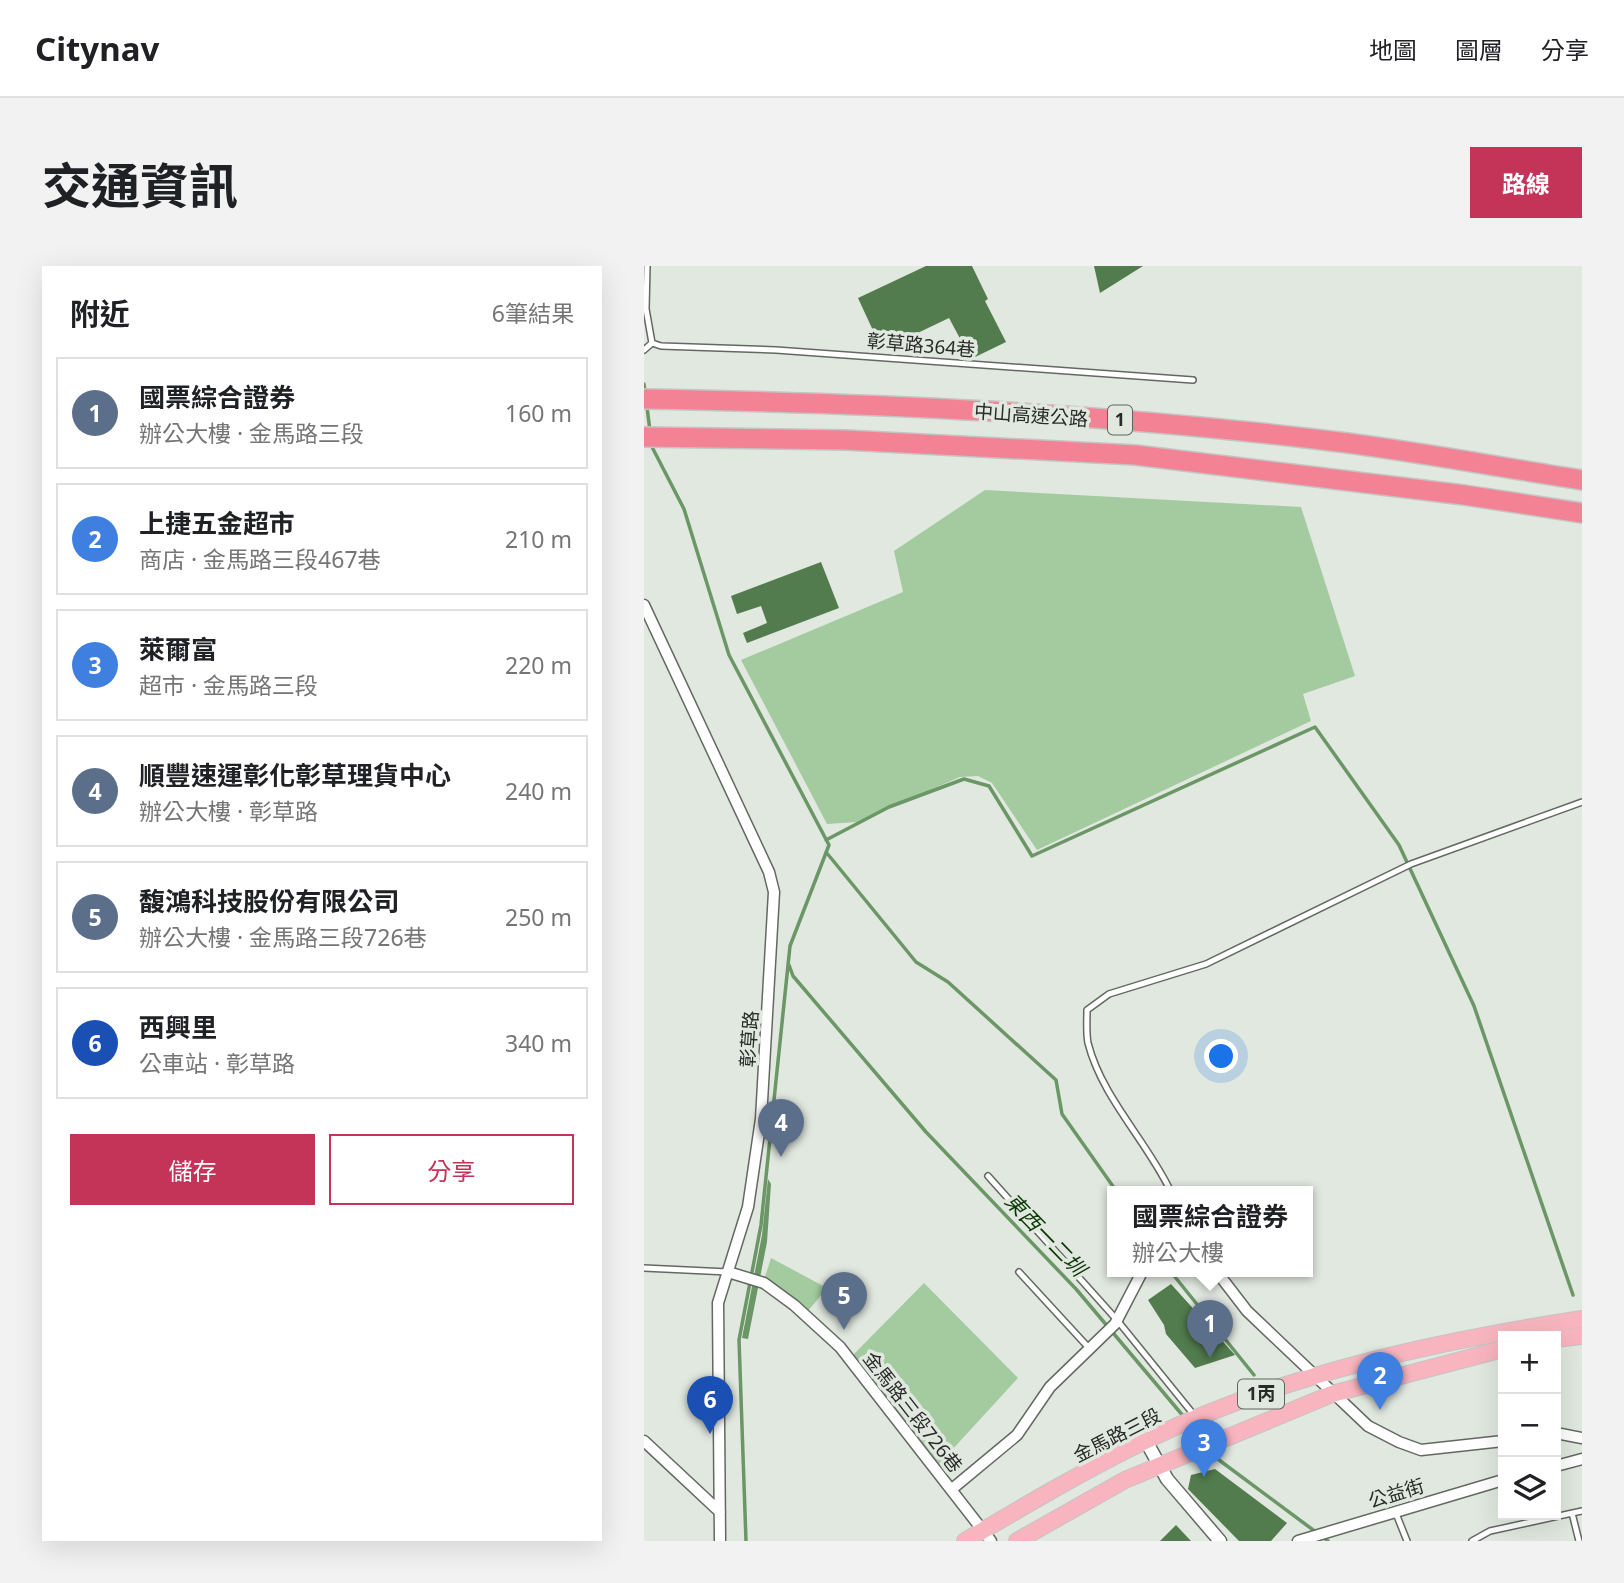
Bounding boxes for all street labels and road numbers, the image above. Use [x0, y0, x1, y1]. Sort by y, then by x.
street label: 彰草路364巷 [866, 327, 976, 363]
street label: 中山高速公路 [973, 398, 1089, 432]
road number: 1 [1108, 406, 1132, 434]
street label: 彰草路 [734, 1010, 764, 1068]
street label: 金馬路三段726巷 [858, 1346, 968, 1478]
road number: 1丙 [1238, 1380, 1284, 1408]
street label: 金馬路三段 [1069, 1402, 1165, 1468]
street label: 公益街 [1365, 1472, 1427, 1514]

